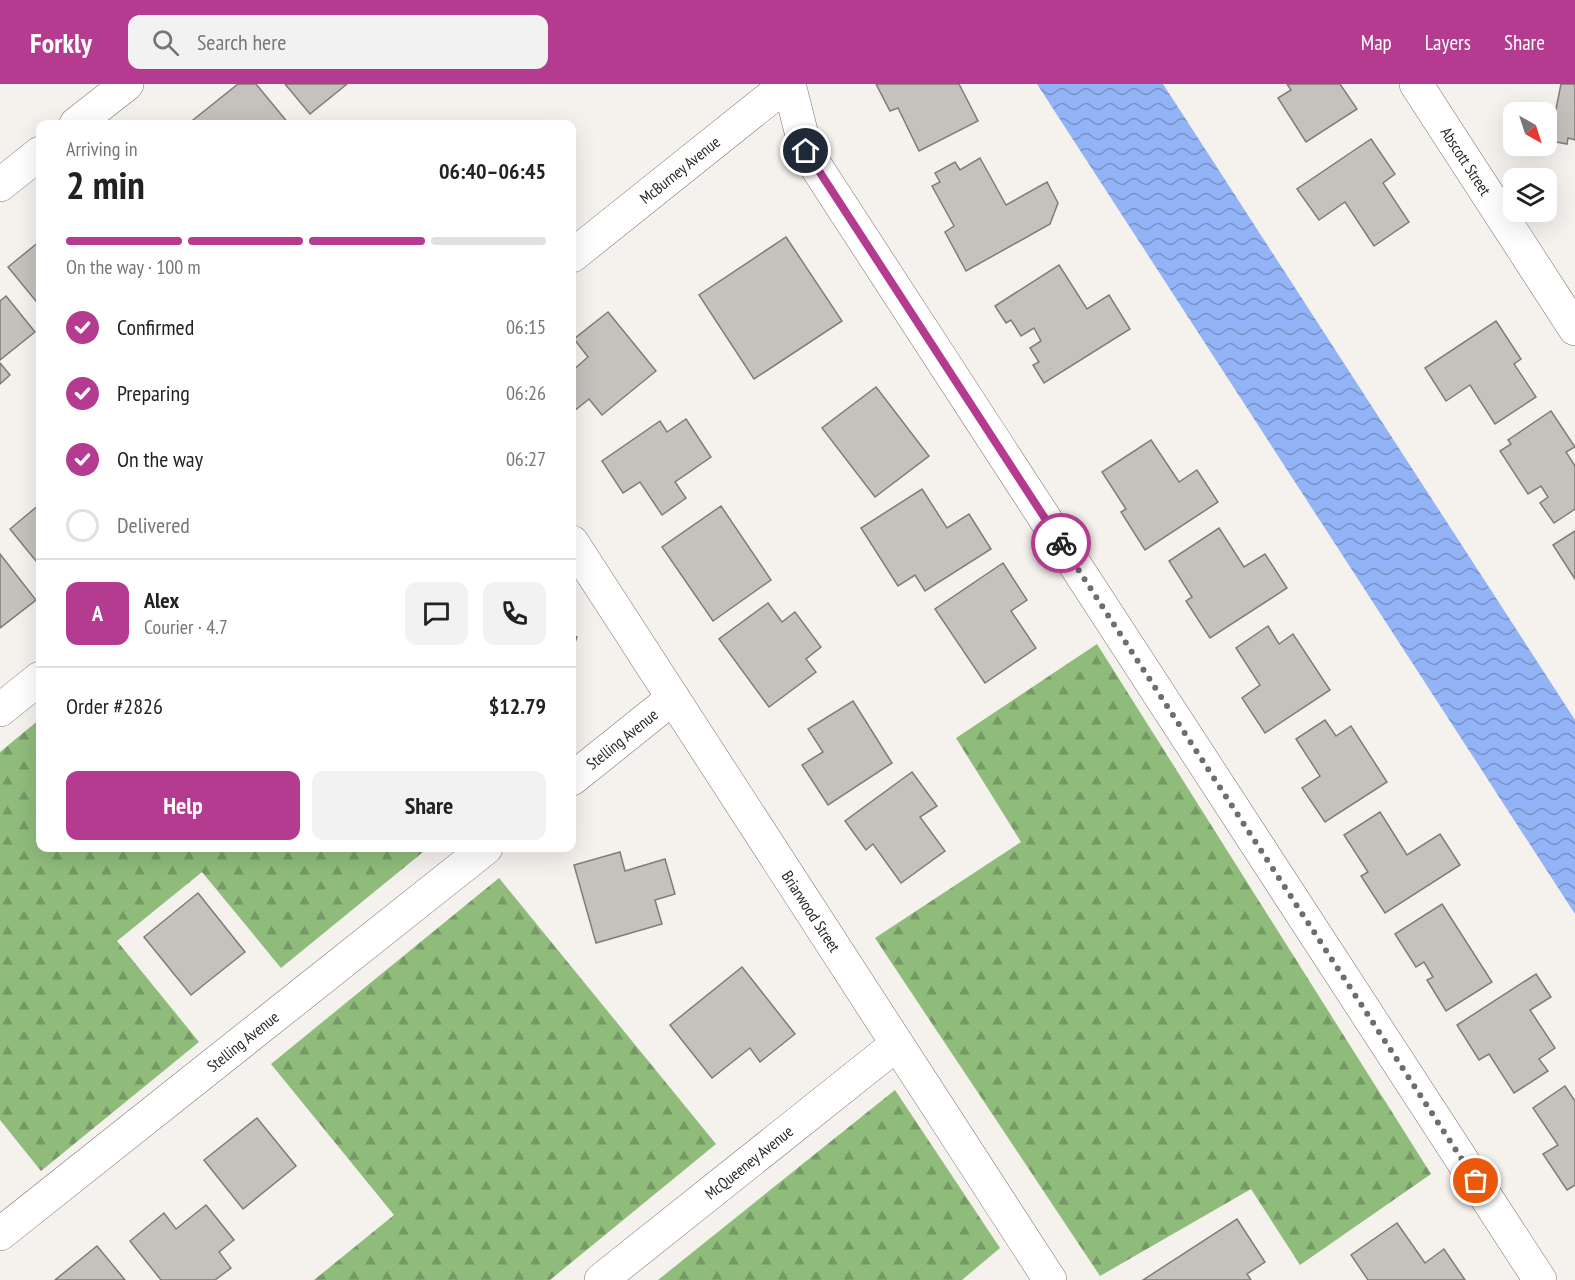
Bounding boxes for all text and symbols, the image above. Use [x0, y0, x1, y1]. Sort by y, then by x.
search box [128, 15, 548, 69]
text: Forkly [30, 24, 92, 61]
icon: search [149, 26, 182, 59]
text: Search here [197, 28, 286, 56]
text: Map [1361, 29, 1392, 56]
text: Layers [1425, 29, 1471, 56]
text: Share [1504, 29, 1545, 56]
north arrow [1503, 102, 1557, 156]
map controls [1503, 102, 1557, 222]
street label: Abscott Street [1437, 123, 1496, 200]
pin [780, 125, 831, 176]
street label: McBurney Avenue [636, 132, 724, 208]
icon: home [789, 134, 822, 167]
text: Arriving in [66, 136, 138, 162]
text: 06:40–06:45 [439, 157, 546, 185]
text: 2 min [66, 159, 145, 210]
button: layers [1503, 168, 1557, 222]
text: On the way · 100 m [66, 254, 201, 280]
icon: check [66, 311, 99, 344]
text: Confirmed [117, 313, 194, 341]
text: 06:15 [506, 314, 546, 340]
icon: check [66, 377, 99, 410]
text: Preparing [117, 379, 190, 407]
text: 06:26 [506, 380, 546, 406]
icon: check [66, 443, 99, 476]
text: On the way [117, 445, 203, 473]
text: 06:27 [506, 446, 546, 472]
text: Delivered [117, 511, 190, 539]
courier [1031, 513, 1091, 573]
icon: bike [1045, 527, 1078, 560]
button: chat [405, 582, 468, 645]
button: phone [483, 582, 546, 645]
text: Alex [144, 586, 179, 614]
text: A [92, 599, 103, 627]
text: Courier · 4.7 [144, 614, 228, 640]
text: Order #2826 [66, 692, 163, 720]
text: $12.79 [489, 692, 546, 720]
street label: Stelling Avenue [582, 704, 662, 774]
button: Help [66, 771, 300, 840]
button: Share [312, 771, 546, 840]
street label: Briarwood Street [778, 867, 845, 956]
street label: Stelling Avenue [203, 1007, 283, 1076]
street label: McQueeney Avenue [701, 1121, 797, 1203]
pin [1450, 1155, 1501, 1206]
icon: bag [1459, 1164, 1492, 1197]

